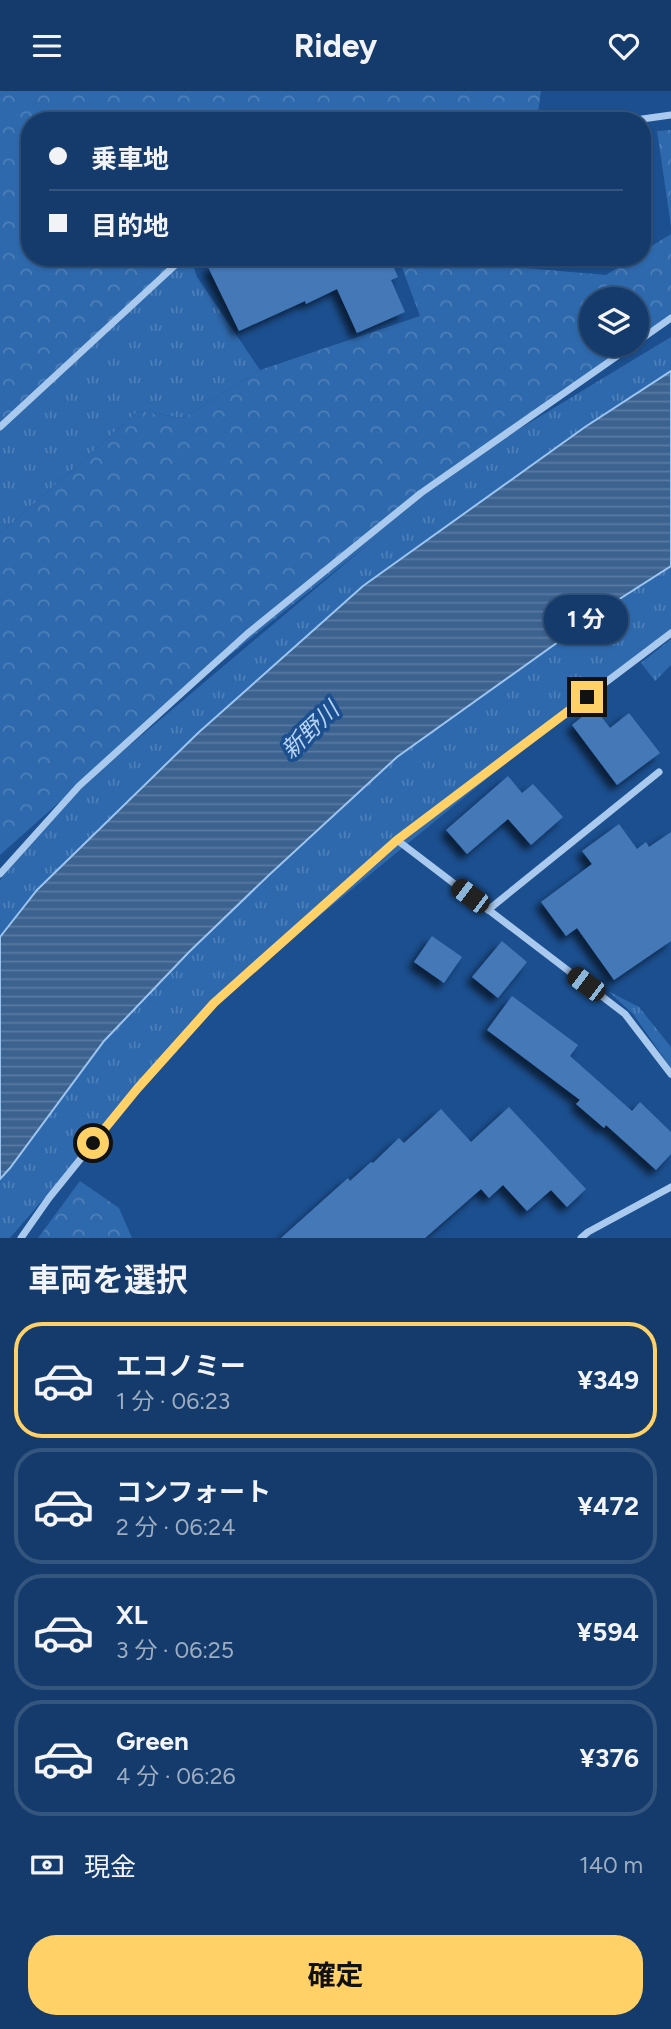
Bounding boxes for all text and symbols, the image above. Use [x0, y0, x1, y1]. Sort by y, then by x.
icon: menu [28, 27, 66, 65]
text: Ridey [294, 27, 377, 65]
icon: heart [605, 27, 643, 65]
text: 乗車地 [91, 143, 169, 175]
text: 目的地 [91, 210, 169, 242]
map controls [579, 287, 649, 357]
button: layers [579, 287, 649, 357]
callout: 1 分 [545, 595, 629, 645]
text: 1 分 [567, 605, 605, 633]
route end [571, 681, 603, 713]
water label: 新野川 [275, 694, 347, 764]
car [447, 875, 494, 917]
car [563, 963, 610, 1005]
route start [77, 1127, 109, 1159]
text: 車両を選択 [28, 1261, 188, 1299]
icon: car [32, 1349, 95, 1412]
text: エコノミー [116, 1350, 246, 1382]
text: ¥349 [578, 1364, 639, 1396]
text: 1 分 · 06:23 [116, 1387, 230, 1415]
icon: car [32, 1475, 95, 1538]
text: コンフォート [116, 1476, 271, 1508]
text: ¥472 [578, 1490, 639, 1522]
text: 2 分 · 06:24 [116, 1513, 235, 1541]
text: XL [116, 1599, 148, 1631]
icon: car [32, 1601, 95, 1664]
text: ¥594 [577, 1616, 639, 1648]
text: 3 分 · 06:25 [116, 1636, 234, 1664]
text: Green [116, 1725, 189, 1757]
icon: car [32, 1727, 95, 1790]
text: ¥376 [580, 1742, 639, 1774]
text: 4 分 · 06:26 [116, 1762, 236, 1790]
icon: cash [28, 1846, 66, 1884]
text: 現金 [84, 1851, 136, 1883]
text: 140 m [579, 1851, 643, 1879]
button: 確定 [28, 1935, 643, 2015]

